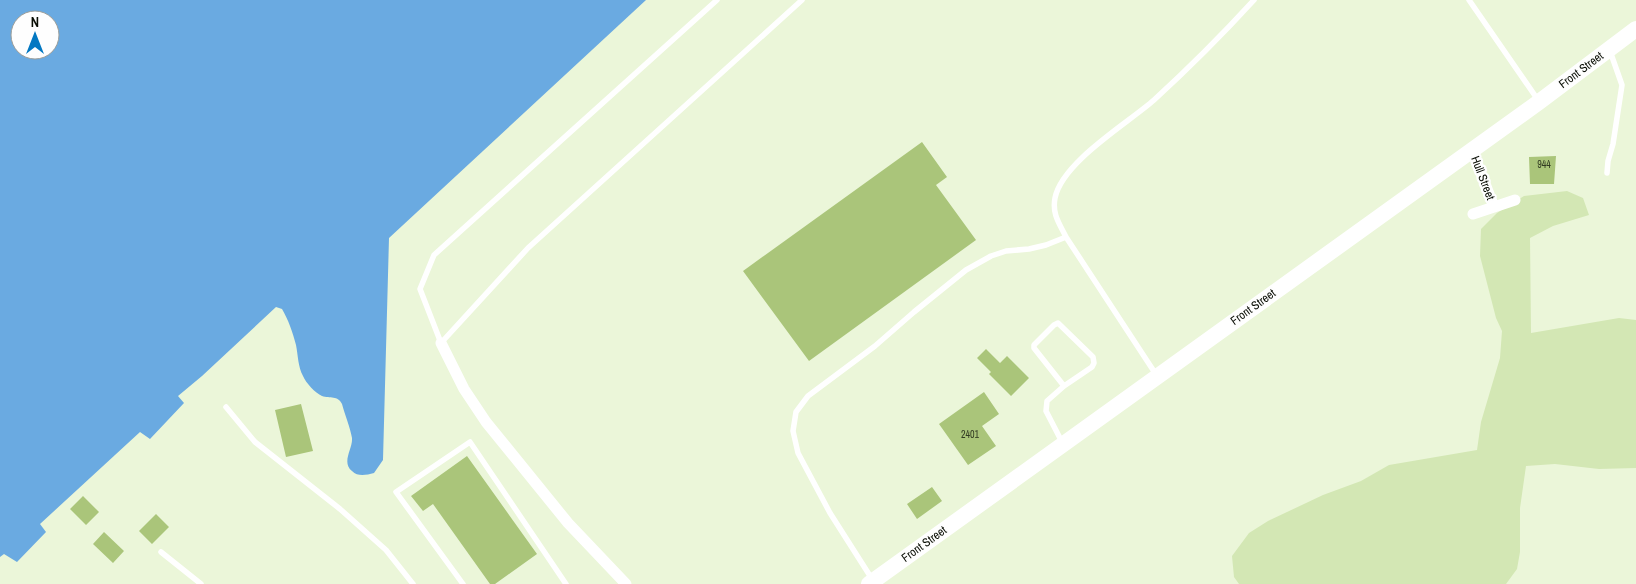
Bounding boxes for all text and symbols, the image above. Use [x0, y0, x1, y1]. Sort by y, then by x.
north arrow [10, 10, 60, 60]
text: N [31, 13, 39, 31]
street label: Front Street [1555, 48, 1607, 92]
street label: Hull Street [1467, 154, 1499, 203]
house number: 944 [1537, 158, 1551, 171]
street label: Front Street [1227, 285, 1279, 329]
house number: 2401 [961, 428, 980, 441]
street label: Front Street [898, 522, 950, 566]

